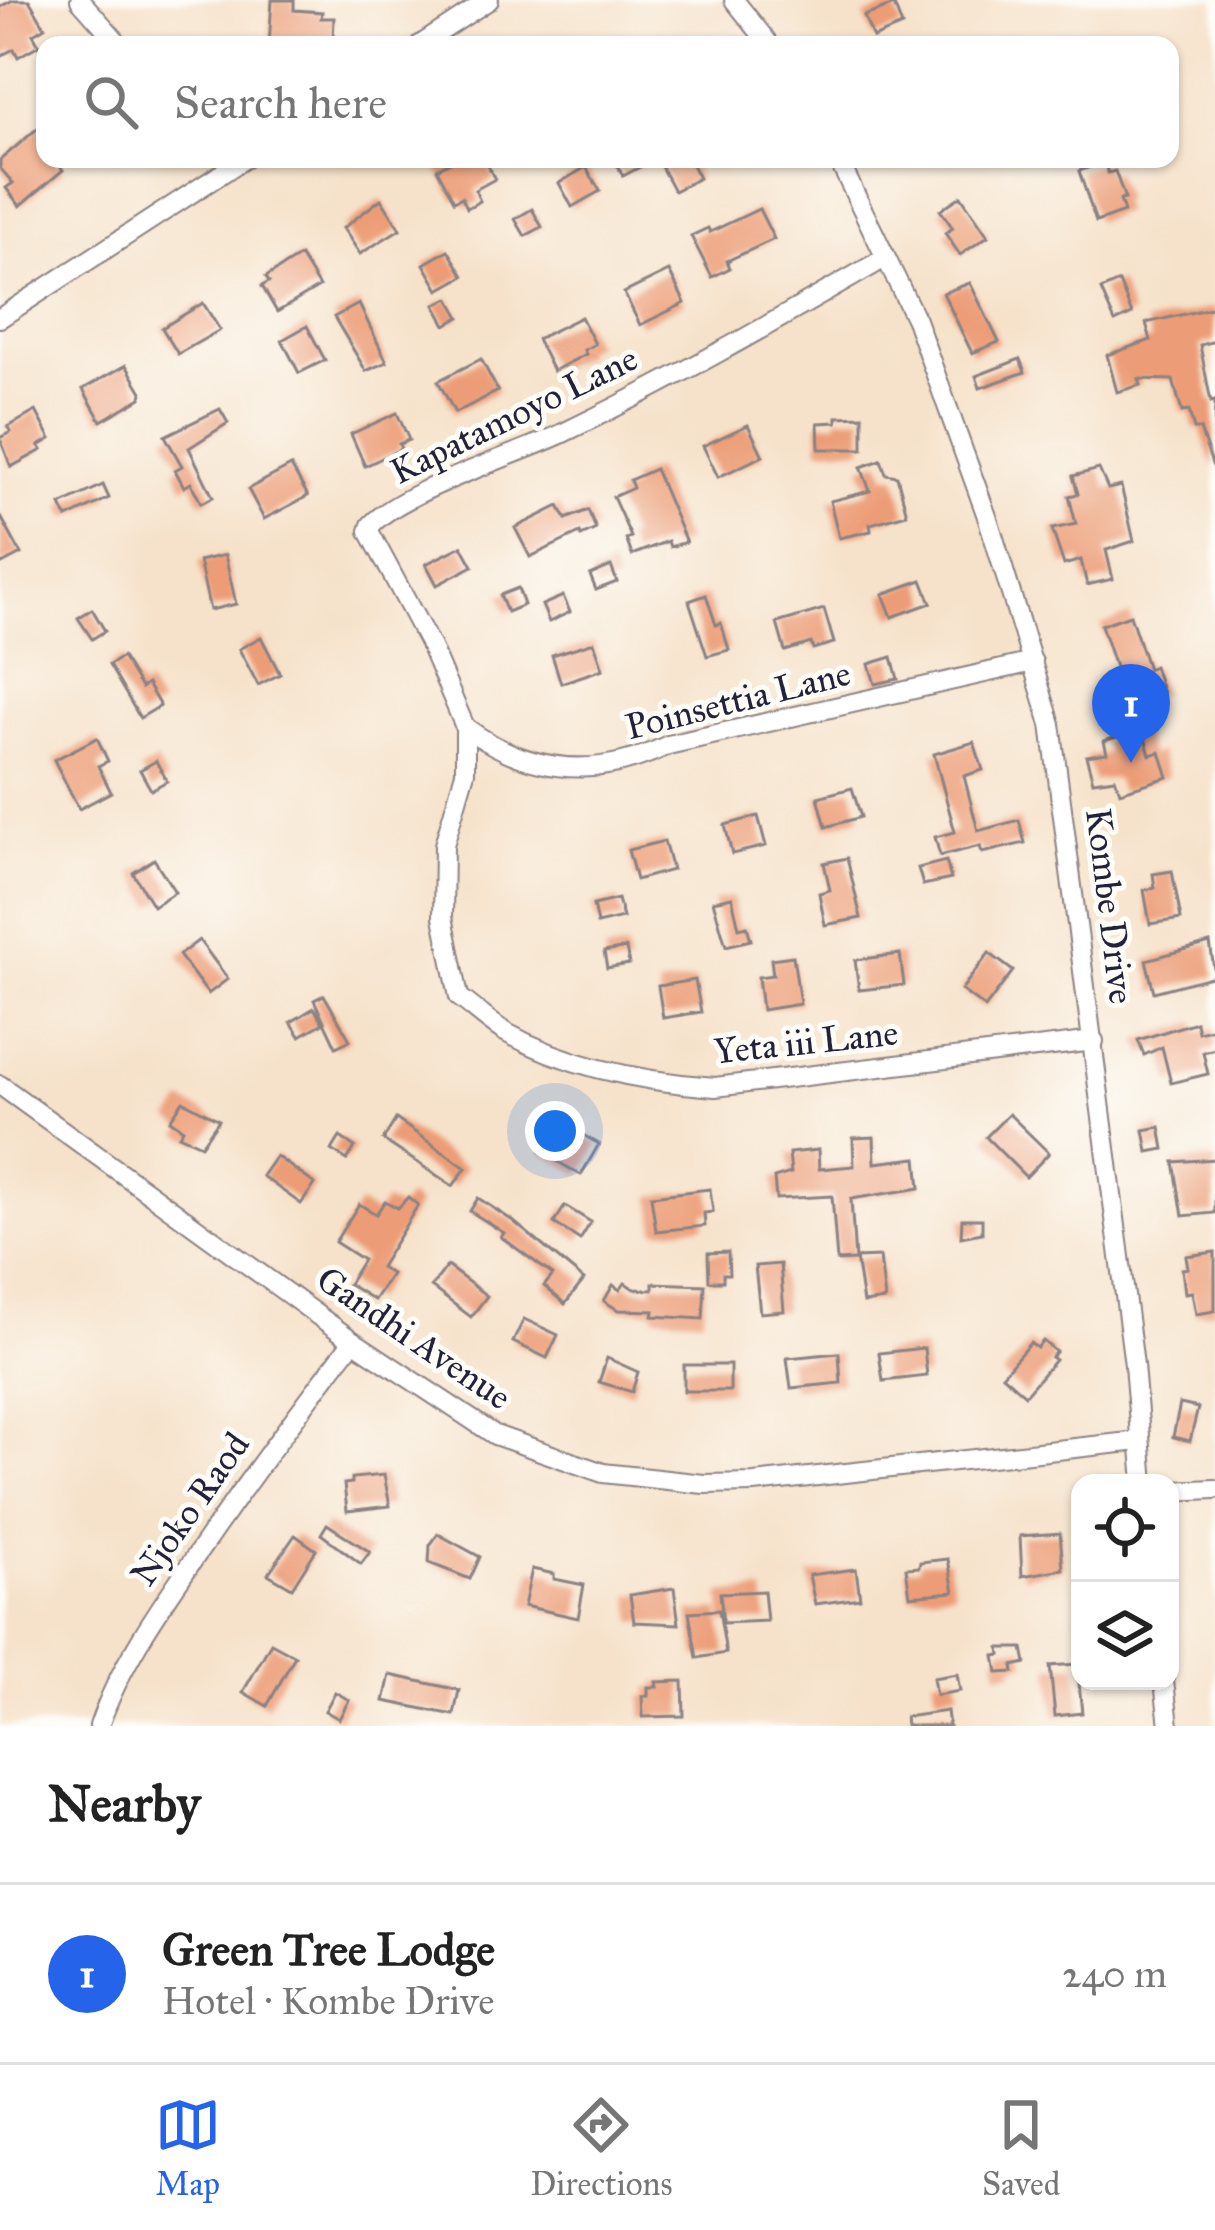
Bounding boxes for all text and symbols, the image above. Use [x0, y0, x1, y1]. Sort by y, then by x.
search box [36, 36, 1179, 168]
icon: search [78, 69, 144, 135]
text: Search here [174, 75, 387, 130]
street label: Kapatamoyo Lane [383, 336, 645, 494]
street label: Poinsettia Lane [621, 651, 855, 749]
pin: 1 [1092, 664, 1170, 763]
street label: Kombe Drive [1076, 806, 1144, 1006]
street label: Yeta iii Lane [712, 1010, 900, 1074]
your location [525, 1101, 585, 1161]
street label: Gandhi Avenue [309, 1257, 519, 1419]
street label: Njoko Raod [121, 1424, 259, 1594]
map controls [1071, 1474, 1179, 1690]
button: locate [1071, 1474, 1179, 1582]
button: layers [1071, 1582, 1179, 1690]
text: Nearby [48, 1773, 200, 1835]
text: Green Tree Lodge [162, 1922, 495, 1977]
text: 1 [79, 1950, 95, 1998]
text: 240 m [1062, 1950, 1167, 1998]
text: Hotel · Kombe Drive [162, 1977, 494, 2025]
tab: Map [155, 2092, 221, 2204]
tab: Directions [530, 2092, 672, 2204]
tab: Saved [982, 2092, 1060, 2204]

